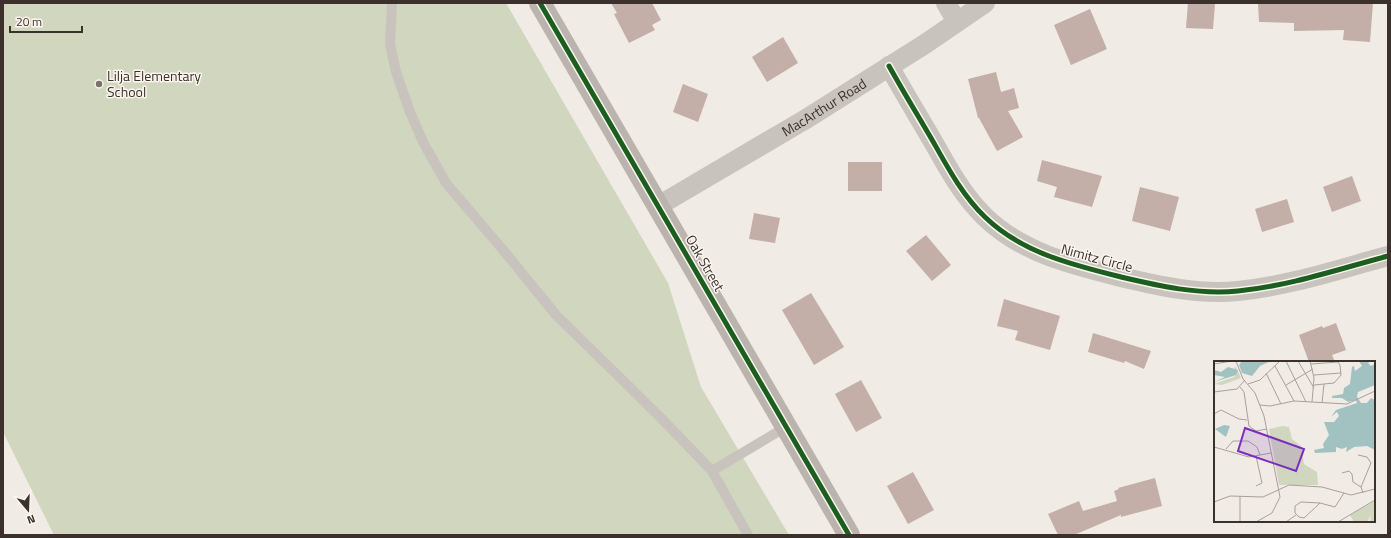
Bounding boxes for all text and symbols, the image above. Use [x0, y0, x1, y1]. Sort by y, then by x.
scale bar [10, 8, 82, 34]
text: 20 m [16, 12, 42, 31]
place label: Lilja Elementary School [107, 65, 201, 102]
street label: MacArthur Road [777, 73, 870, 141]
marker: Lilja Elementary School [94, 79, 104, 89]
street label: Oak Street [681, 231, 730, 295]
street label: Nimitz Circle [1059, 238, 1135, 277]
inset map [1214, 361, 1375, 522]
north arrow [8, 490, 48, 530]
text: N [25, 511, 37, 528]

